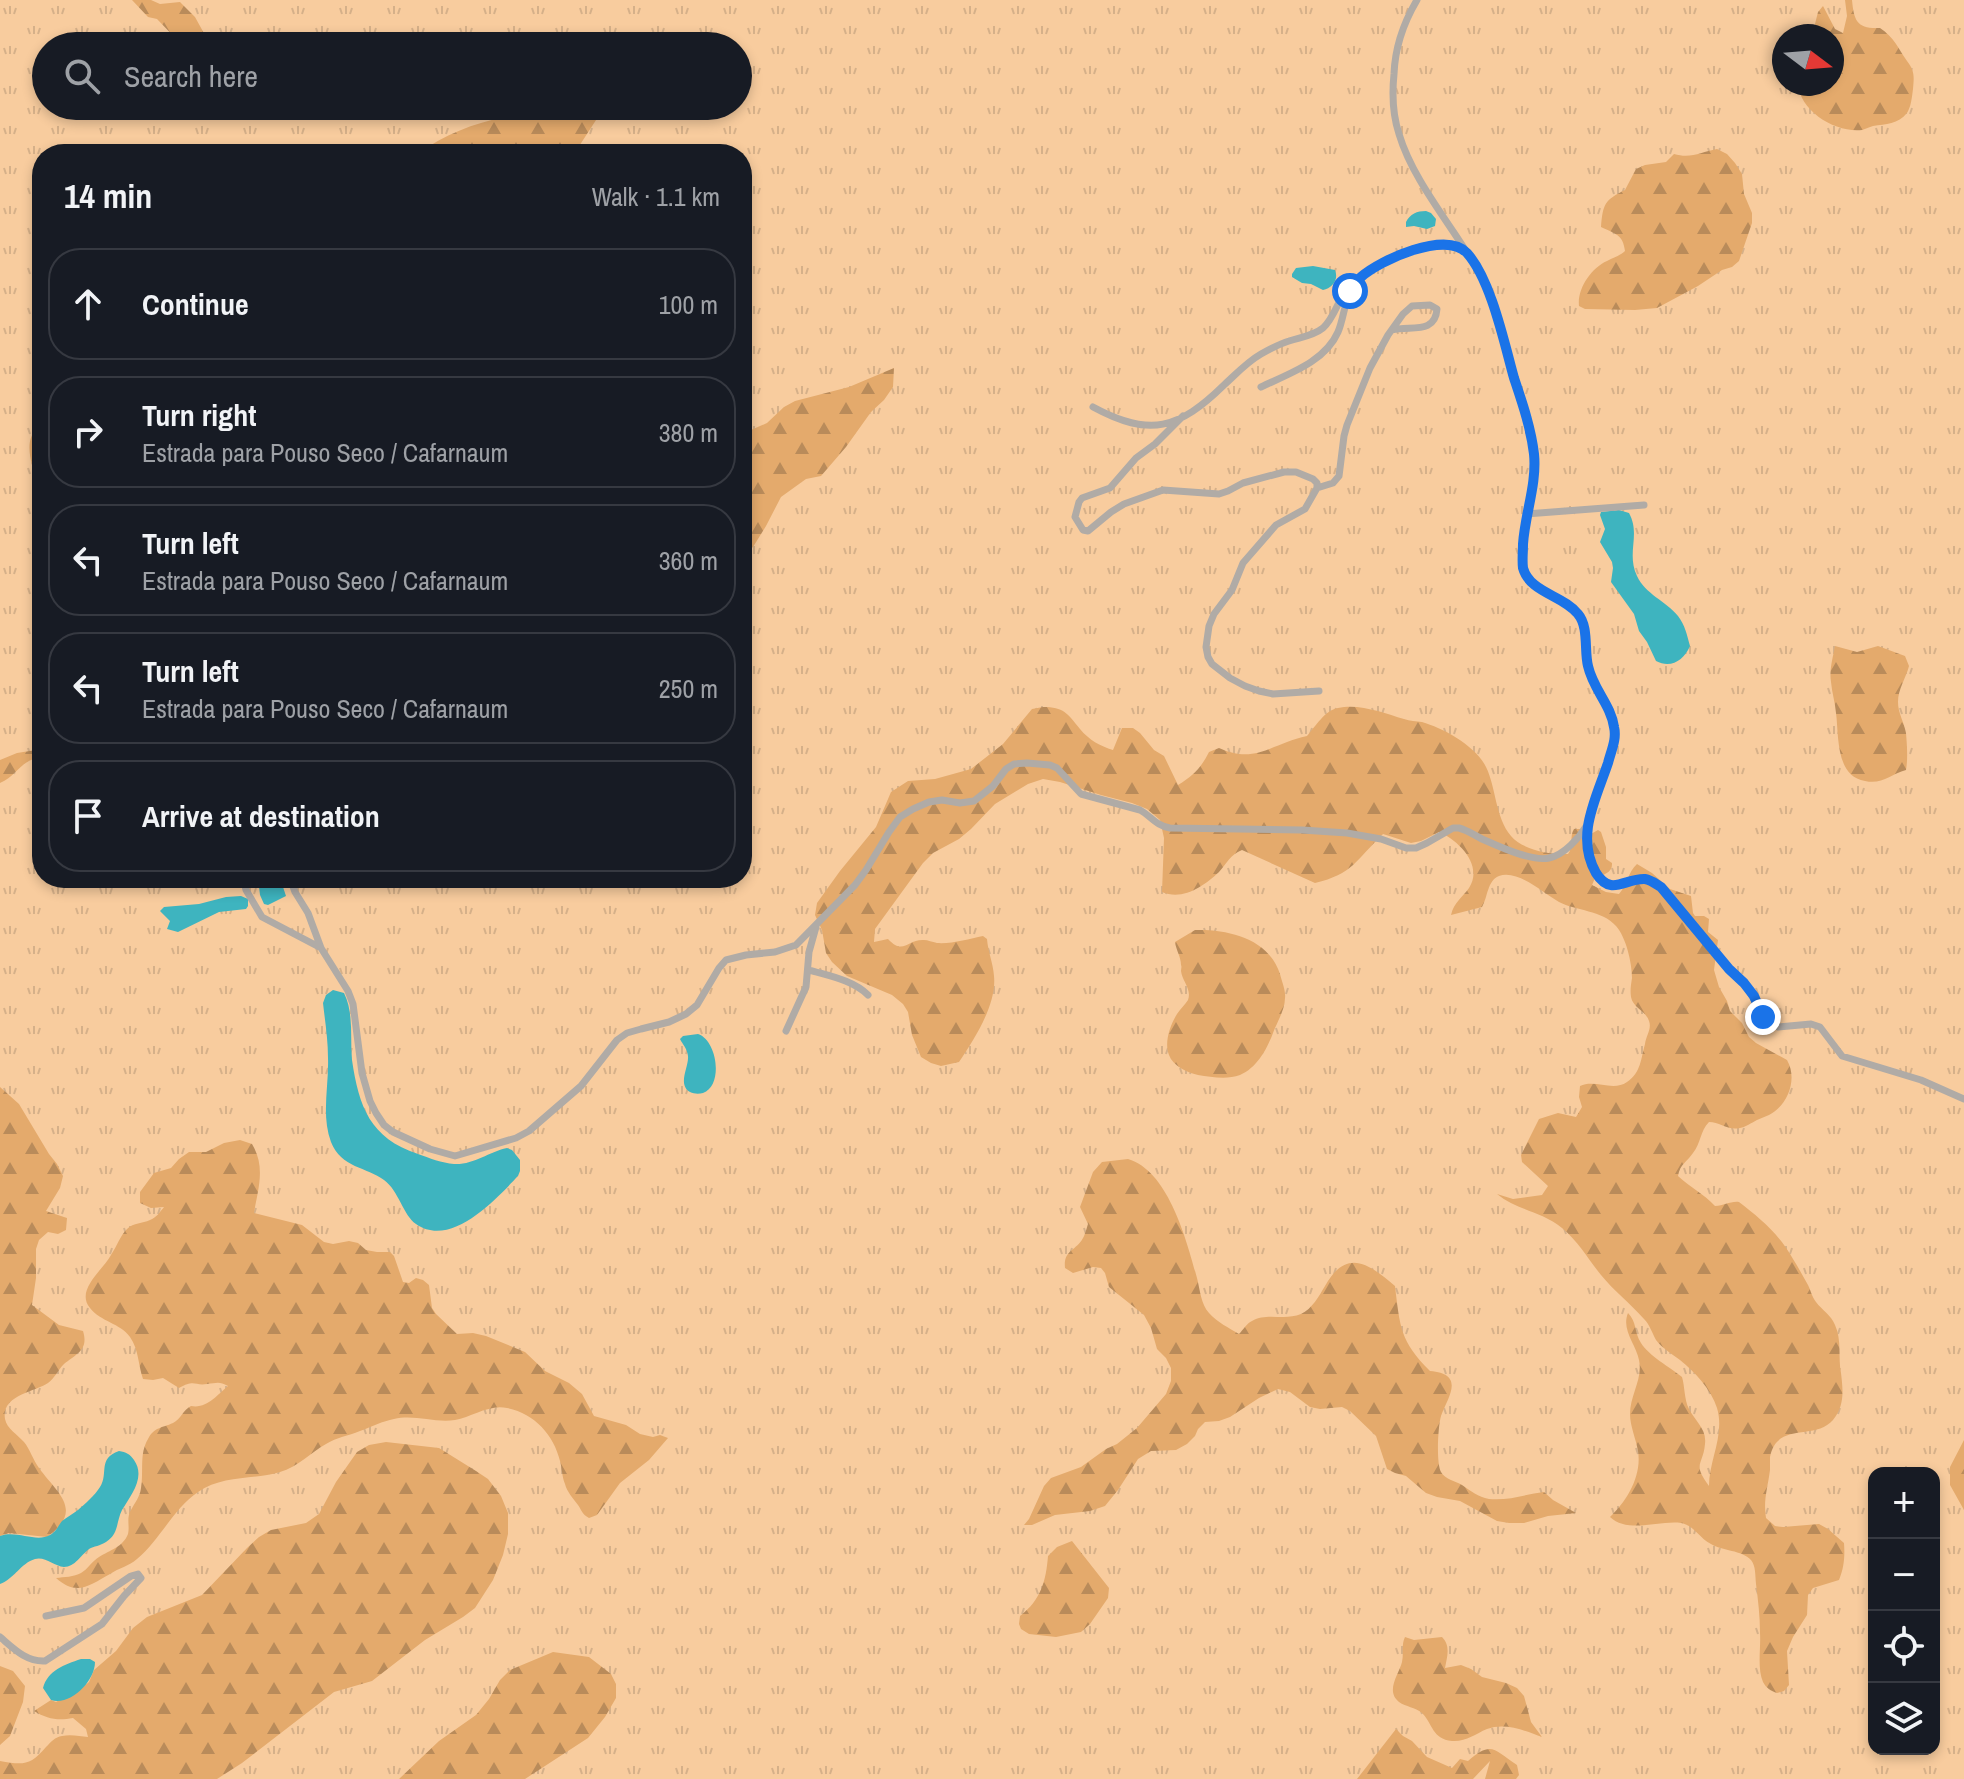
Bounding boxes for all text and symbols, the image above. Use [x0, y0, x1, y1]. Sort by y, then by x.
north arrow [1772, 24, 1844, 96]
search box [32, 32, 752, 120]
icon: search [60, 54, 104, 98]
text: Search here [124, 56, 258, 96]
text: 14 min [64, 173, 152, 219]
text: Walk · 1.1 km [592, 179, 720, 214]
route start [1332, 273, 1368, 309]
icon: ahead [66, 282, 110, 326]
text: Continue [142, 284, 249, 324]
text: 100 m [659, 287, 718, 322]
text: Turn right [142, 395, 256, 435]
icon: right [66, 410, 110, 454]
text: 380 m [659, 415, 718, 450]
text: Estrada para Pouso Seco / Cafarnaum [142, 435, 508, 470]
text: Turn left [142, 523, 239, 563]
icon: left [66, 538, 110, 582]
text: 360 m [659, 543, 718, 578]
text: Estrada para Pouso Seco / Cafarnaum [142, 563, 508, 598]
text: Turn left [142, 651, 239, 691]
icon: left [66, 666, 110, 710]
text: 250 m [659, 671, 718, 706]
text: Estrada para Pouso Seco / Cafarnaum [142, 691, 508, 726]
icon: arrive [66, 794, 110, 838]
text: Arrive at destination [142, 796, 380, 836]
route end [1745, 999, 1781, 1035]
map controls [1868, 1467, 1940, 1755]
button: + [1868, 1467, 1940, 1539]
button: − [1868, 1539, 1940, 1611]
button: locate [1868, 1611, 1940, 1683]
button: layers [1868, 1683, 1940, 1755]

